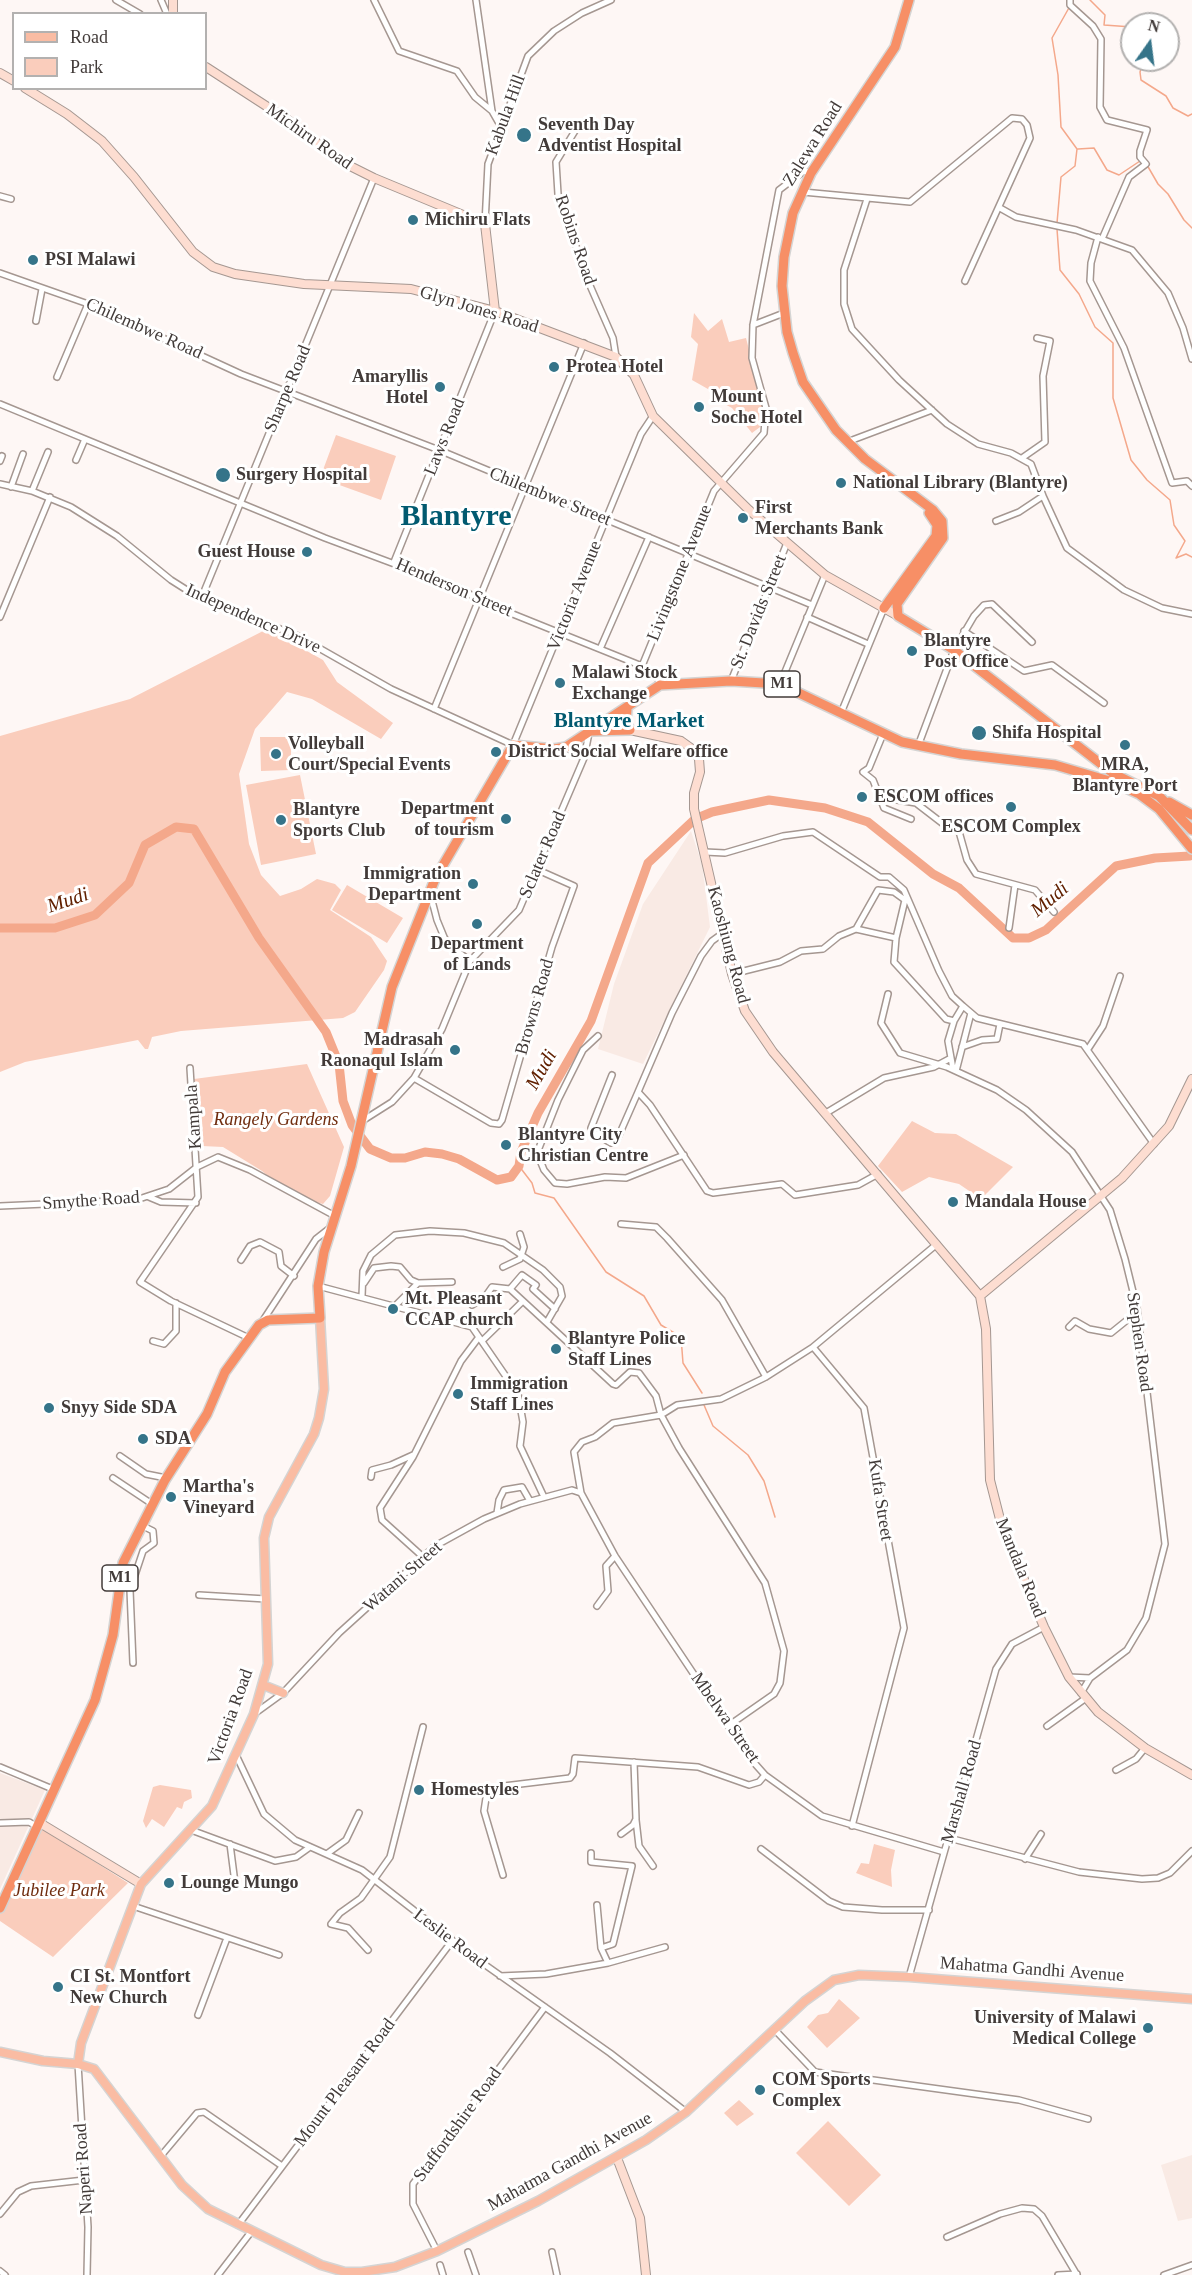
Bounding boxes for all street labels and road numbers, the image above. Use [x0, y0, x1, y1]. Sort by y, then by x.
street label: Kabula Hill [481, 72, 531, 158]
street label: Zalewa Road [779, 98, 847, 190]
street label: Michiru Road [262, 99, 356, 175]
street label: Robins Road [550, 192, 600, 288]
street label: Glyn Jones Road [417, 282, 541, 338]
street label: Chilembwe Road [82, 294, 206, 364]
street label: Sharpe Road [260, 342, 316, 436]
street label: Laws Road [420, 395, 470, 479]
street label: Chilembwe Street [486, 463, 614, 531]
street label: Livingstone Avenue [643, 502, 717, 644]
street label: Victoria Avenue [543, 538, 607, 654]
street label: St. Davids Street [726, 552, 792, 672]
street label: Henderson Street [392, 554, 516, 622]
street label: Independence Drive [182, 580, 324, 658]
road number: M1 [764, 671, 800, 697]
street label: Sclater Road [515, 808, 571, 902]
street label: Kaoshiung Road [702, 884, 754, 1006]
street label: Browns Road [511, 957, 559, 1057]
street label: Kampala [181, 1084, 207, 1150]
street label: Smythe Road [42, 1187, 140, 1215]
street label: Stephen Road [1121, 1291, 1157, 1393]
street label: Kufa Street [863, 1458, 897, 1542]
street label: Mandala Road [990, 1515, 1050, 1621]
street label: Watani Street [359, 1537, 447, 1617]
road number: M1 [102, 1565, 138, 1591]
street label: Victoria Road [204, 1666, 258, 1768]
street label: Mbelwa Street [686, 1669, 764, 1767]
street label: Marshall Road [937, 1738, 987, 1846]
street label: Leslie Road [409, 1904, 491, 1974]
street label: Mahatma Gandhi Avenue [939, 1953, 1125, 1987]
street label: Mount Pleasant Road [290, 2015, 400, 2151]
street label: Staffordshire Road [409, 2064, 507, 2186]
street label: Mahatma Gandhi Avenue [484, 2108, 656, 2216]
street label: Naperi Road [70, 2123, 98, 2215]

